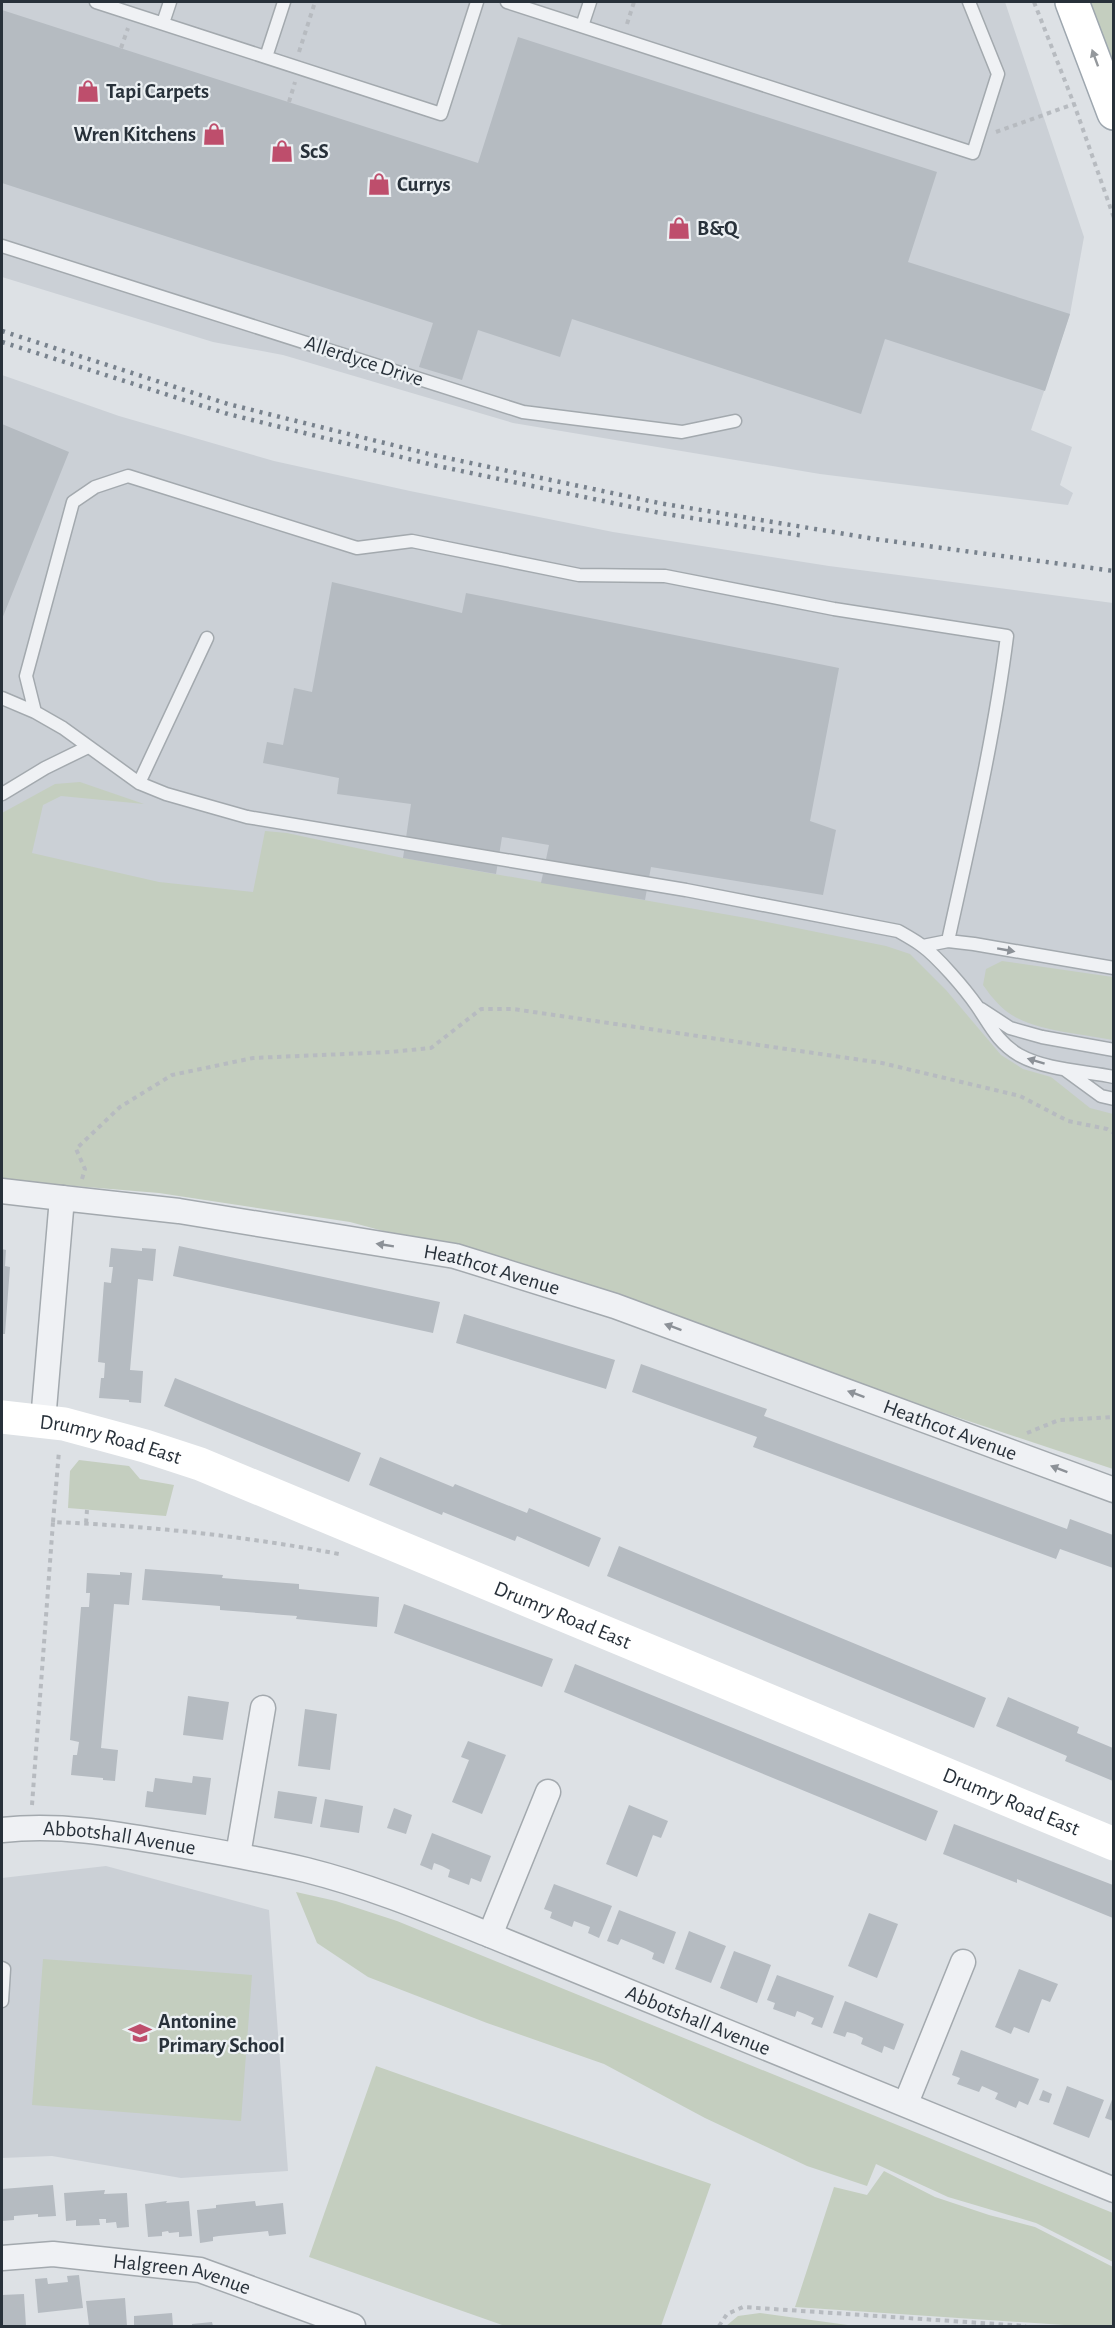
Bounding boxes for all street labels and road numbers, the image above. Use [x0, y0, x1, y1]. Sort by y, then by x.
street label: Allerdyce Drive [302, 332, 426, 390]
street label: Heathcot Avenue [422, 1241, 562, 1299]
street label: Heathcot Avenue [880, 1395, 1020, 1464]
street label: Drumry Road East [39, 1411, 184, 1468]
street label: Drumry Road East [491, 1577, 634, 1653]
street label: Drumry Road East [940, 1764, 1083, 1839]
street label: Abbotshall Avenue [43, 1818, 197, 1858]
street label: Abbotshall Avenue [623, 1981, 774, 2059]
street label: Halgreen Avenue [112, 2250, 254, 2298]

